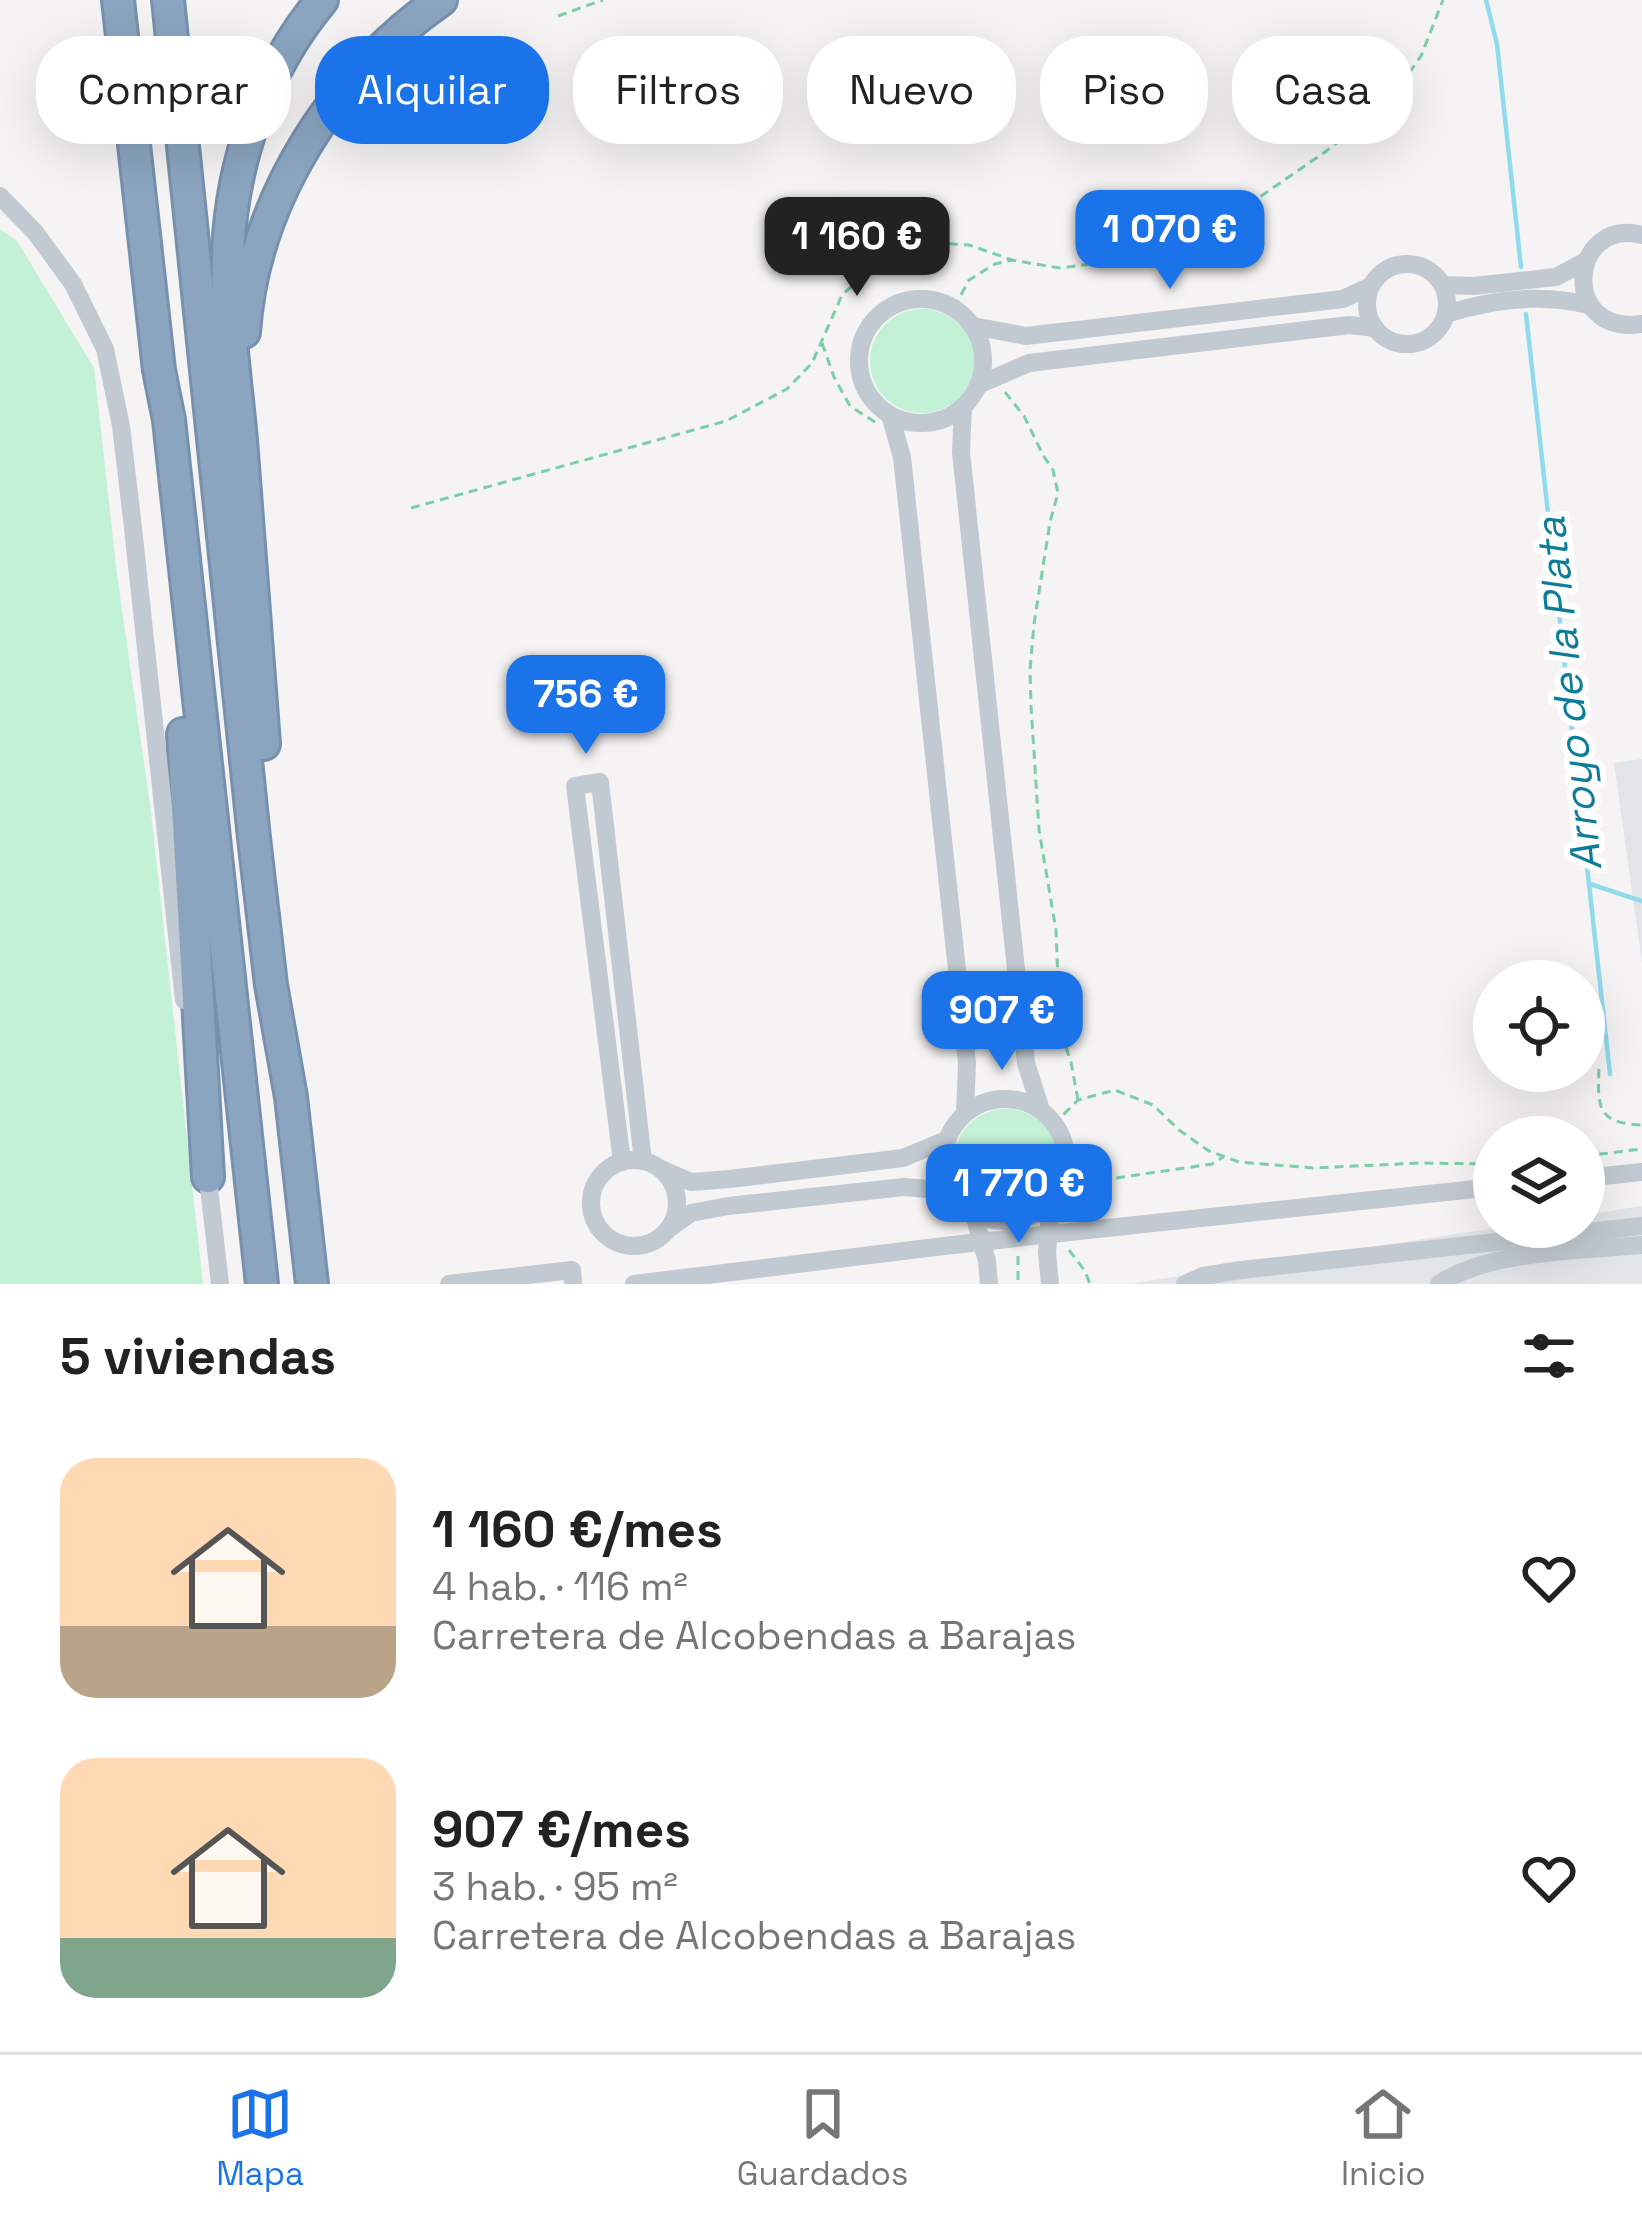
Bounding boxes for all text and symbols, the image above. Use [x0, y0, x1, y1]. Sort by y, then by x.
chip: Comprar [36, 36, 291, 144]
chip: Alquilar [315, 36, 549, 144]
chip: Filtros [573, 36, 783, 144]
chip: Nuevo [807, 36, 1016, 144]
chip: Piso [1040, 36, 1208, 144]
chip: Casa [1232, 36, 1413, 144]
pin: 1 070 € [1059, 190, 1281, 292]
pin: 1 160 € [746, 197, 968, 299]
text: 1 070 € [1102, 204, 1238, 253]
text: 1 160 € [792, 211, 922, 260]
water label: Arroyo de la Plata [1523, 514, 1613, 873]
pin: 756 € [502, 655, 670, 757]
text: 756 € [533, 669, 639, 718]
map controls [1473, 960, 1605, 1248]
button: locate [1473, 960, 1605, 1092]
pin: 907 € [918, 971, 1086, 1073]
text: 907 € [949, 985, 1055, 1034]
button: layers [1473, 1116, 1605, 1248]
pin: 1 770 € [908, 1144, 1130, 1246]
text: 1 770 € [953, 1158, 1085, 1207]
icon: filters [1516, 1323, 1582, 1389]
text: 5 viviendas [60, 1324, 336, 1389]
text: 1 160 €/mes [432, 1497, 723, 1562]
icon: home [156, 1506, 300, 1650]
icon: heart [1516, 1545, 1582, 1611]
text: 4 hab. · 116 m² [432, 1562, 688, 1611]
text: Carretera de Alcobendas a Barajas [432, 1611, 1076, 1660]
text: 907 €/mes [432, 1797, 691, 1862]
icon: home [156, 1806, 300, 1950]
icon: heart [1516, 1845, 1582, 1911]
text: 3 hab. · 95 m² [432, 1862, 678, 1911]
text: Carretera de Alcobendas a Barajas [432, 1911, 1076, 1960]
tab: Mapa [216, 2081, 304, 2195]
tab: Guardados [737, 2081, 908, 2195]
tab: Inicio [1341, 2081, 1426, 2195]

